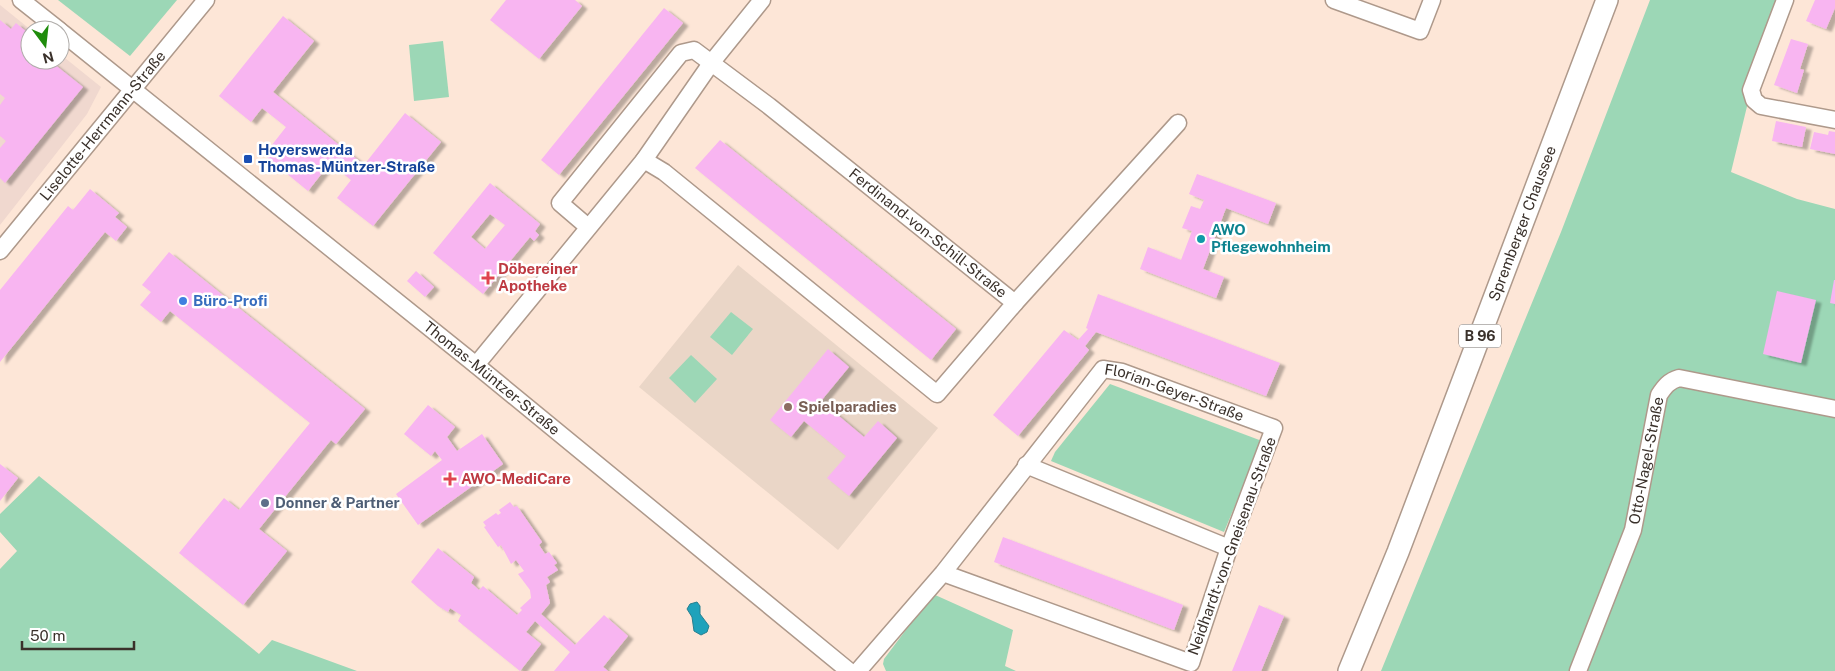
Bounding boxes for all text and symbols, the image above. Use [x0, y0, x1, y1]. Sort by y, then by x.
north arrow [20, 20, 70, 70]
street label: Liselotte-Herrmann-Straße [36, 47, 169, 204]
text: N [41, 48, 56, 67]
place label: Hoyerswerda Thomas-Müntzer-Straße [258, 141, 435, 175]
street label: Spremberger Chaussee [1485, 143, 1559, 303]
marker: Hoyerswerda Thomas-Müntzer-Straße [242, 153, 254, 165]
street label: Ferdinand-von-Schill-Straße [846, 165, 1010, 301]
place label: AWO Pflegewohnheim [1211, 221, 1331, 255]
marker: AWO Pflegewohnheim [1195, 233, 1207, 245]
place label: Döbereiner Apotheke [498, 260, 578, 294]
marker: Döbereiner Apotheke [482, 272, 494, 284]
place label: Büro-Profi [193, 292, 267, 309]
marker: Büro-Profi [177, 295, 189, 307]
street label: Thomas-Müntzer-Straße [421, 318, 563, 438]
road number: B 96 [1459, 324, 1501, 348]
street label: Florian-Geyer-Straße [1103, 360, 1246, 424]
street label: Otto-Nagel-Straße [1625, 395, 1666, 526]
place label: Spielparadies [798, 398, 897, 415]
marker: Spielparadies [782, 401, 794, 413]
street label: Neidhardt-von-Gneisenau-Straße [1184, 434, 1279, 657]
place label: AWO-MediCare [461, 470, 571, 487]
marker: AWO-MediCare [443, 472, 457, 486]
place label: Donner & Partner [275, 494, 400, 511]
marker: Donner & Partner [259, 497, 271, 509]
scale bar [22, 618, 135, 650]
text: 50 m [30, 627, 65, 644]

